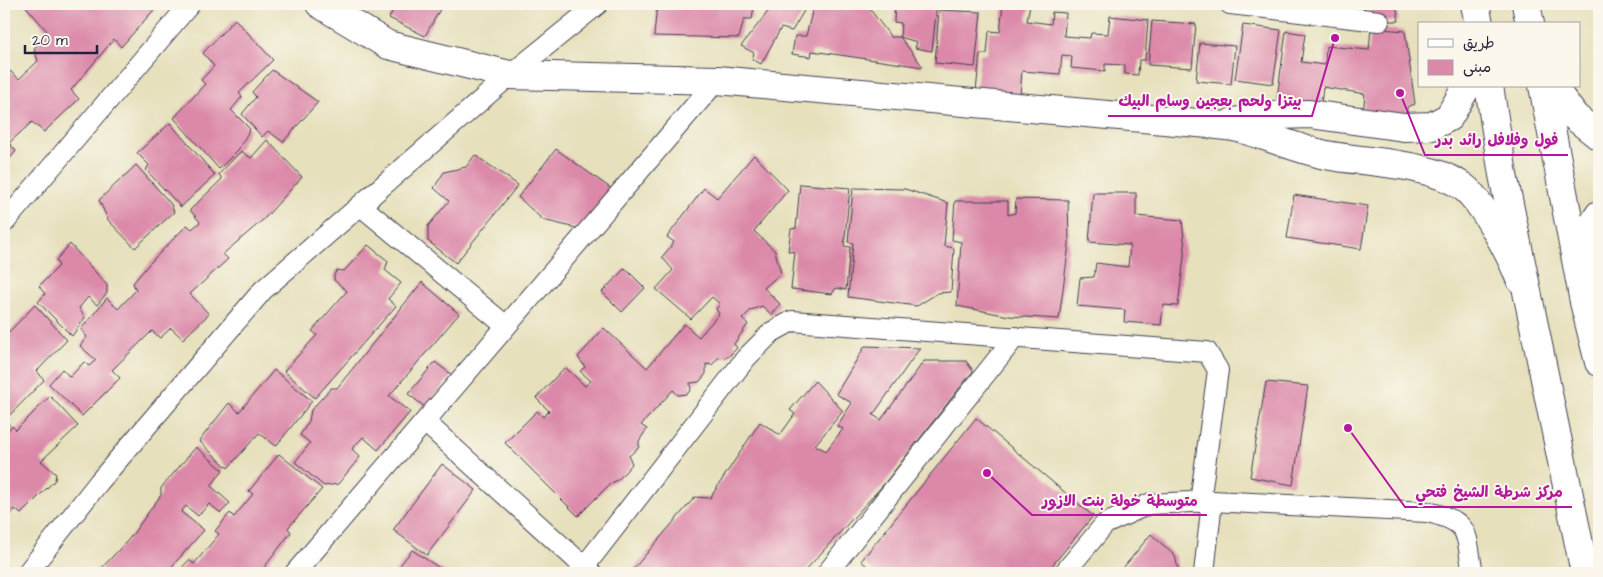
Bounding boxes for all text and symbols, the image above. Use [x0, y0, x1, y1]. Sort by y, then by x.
scale bar [25, 22, 98, 54]
legend [1418, 22, 1580, 88]
text: 20 m [32, 30, 68, 51]
text: طريق [1463, 33, 1495, 54]
text: مبنى [1463, 57, 1491, 78]
callout: بيتزا ولحم بعجين وسام البيك [1108, 86, 1312, 116]
text: بيتزا ولحم بعجين وسام البيك [1118, 91, 1302, 112]
callout: فول وفلافل رائد بدر [1425, 125, 1568, 155]
text: فول وفلافل رائد بدر [1434, 130, 1559, 151]
callout: مركز شرطة الشيخ فتحي [1405, 477, 1572, 507]
text: مركز شرطة الشيخ فتحي [1415, 482, 1563, 506]
callout: متوسطة خولة بنت الازور [1032, 485, 1207, 515]
text: متوسطة خولة بنت الازور [1040, 491, 1198, 512]

